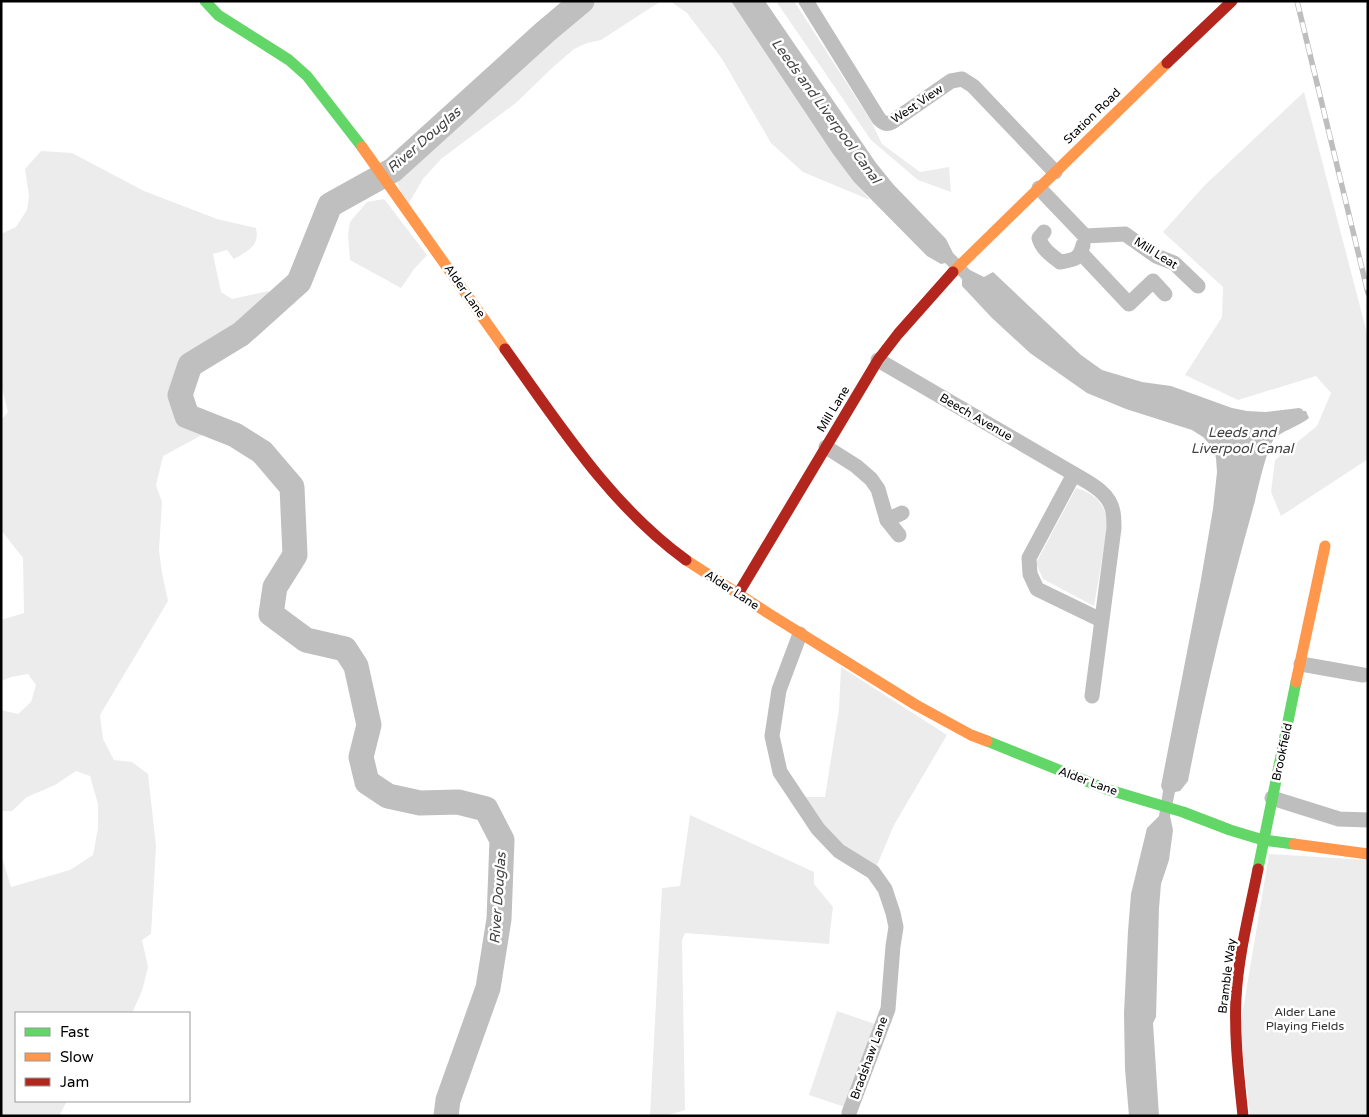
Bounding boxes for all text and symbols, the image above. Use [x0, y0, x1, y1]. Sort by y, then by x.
water label: Leeds and Liverpool Canal [768, 35, 885, 188]
street label: West View [889, 81, 946, 126]
street label: Station Road [1061, 85, 1123, 147]
water label: River Douglas [384, 103, 465, 177]
street label: Mill Leat [1132, 234, 1181, 272]
street label: Alder Lane [442, 262, 489, 320]
street label: Mill Lane [814, 383, 852, 435]
street label: Beech Avenue [937, 391, 1015, 444]
water label: Leeds and Liverpool Canal [1191, 424, 1295, 457]
street label: Alder Lane [702, 567, 762, 613]
street label: Brookfield [1269, 722, 1295, 782]
street label: Alder Lane [1057, 764, 1120, 798]
water label: River Douglas [486, 850, 510, 944]
street label: Bramble Way [1215, 937, 1239, 1014]
park label: Alder Lane Playing Fields [1266, 1005, 1344, 1033]
legend [15, 1012, 190, 1102]
street label: Bradshaw Lane [848, 1014, 891, 1101]
text: Fast [60, 1023, 90, 1041]
text: Slow [60, 1048, 94, 1066]
text: Jam [60, 1073, 89, 1091]

